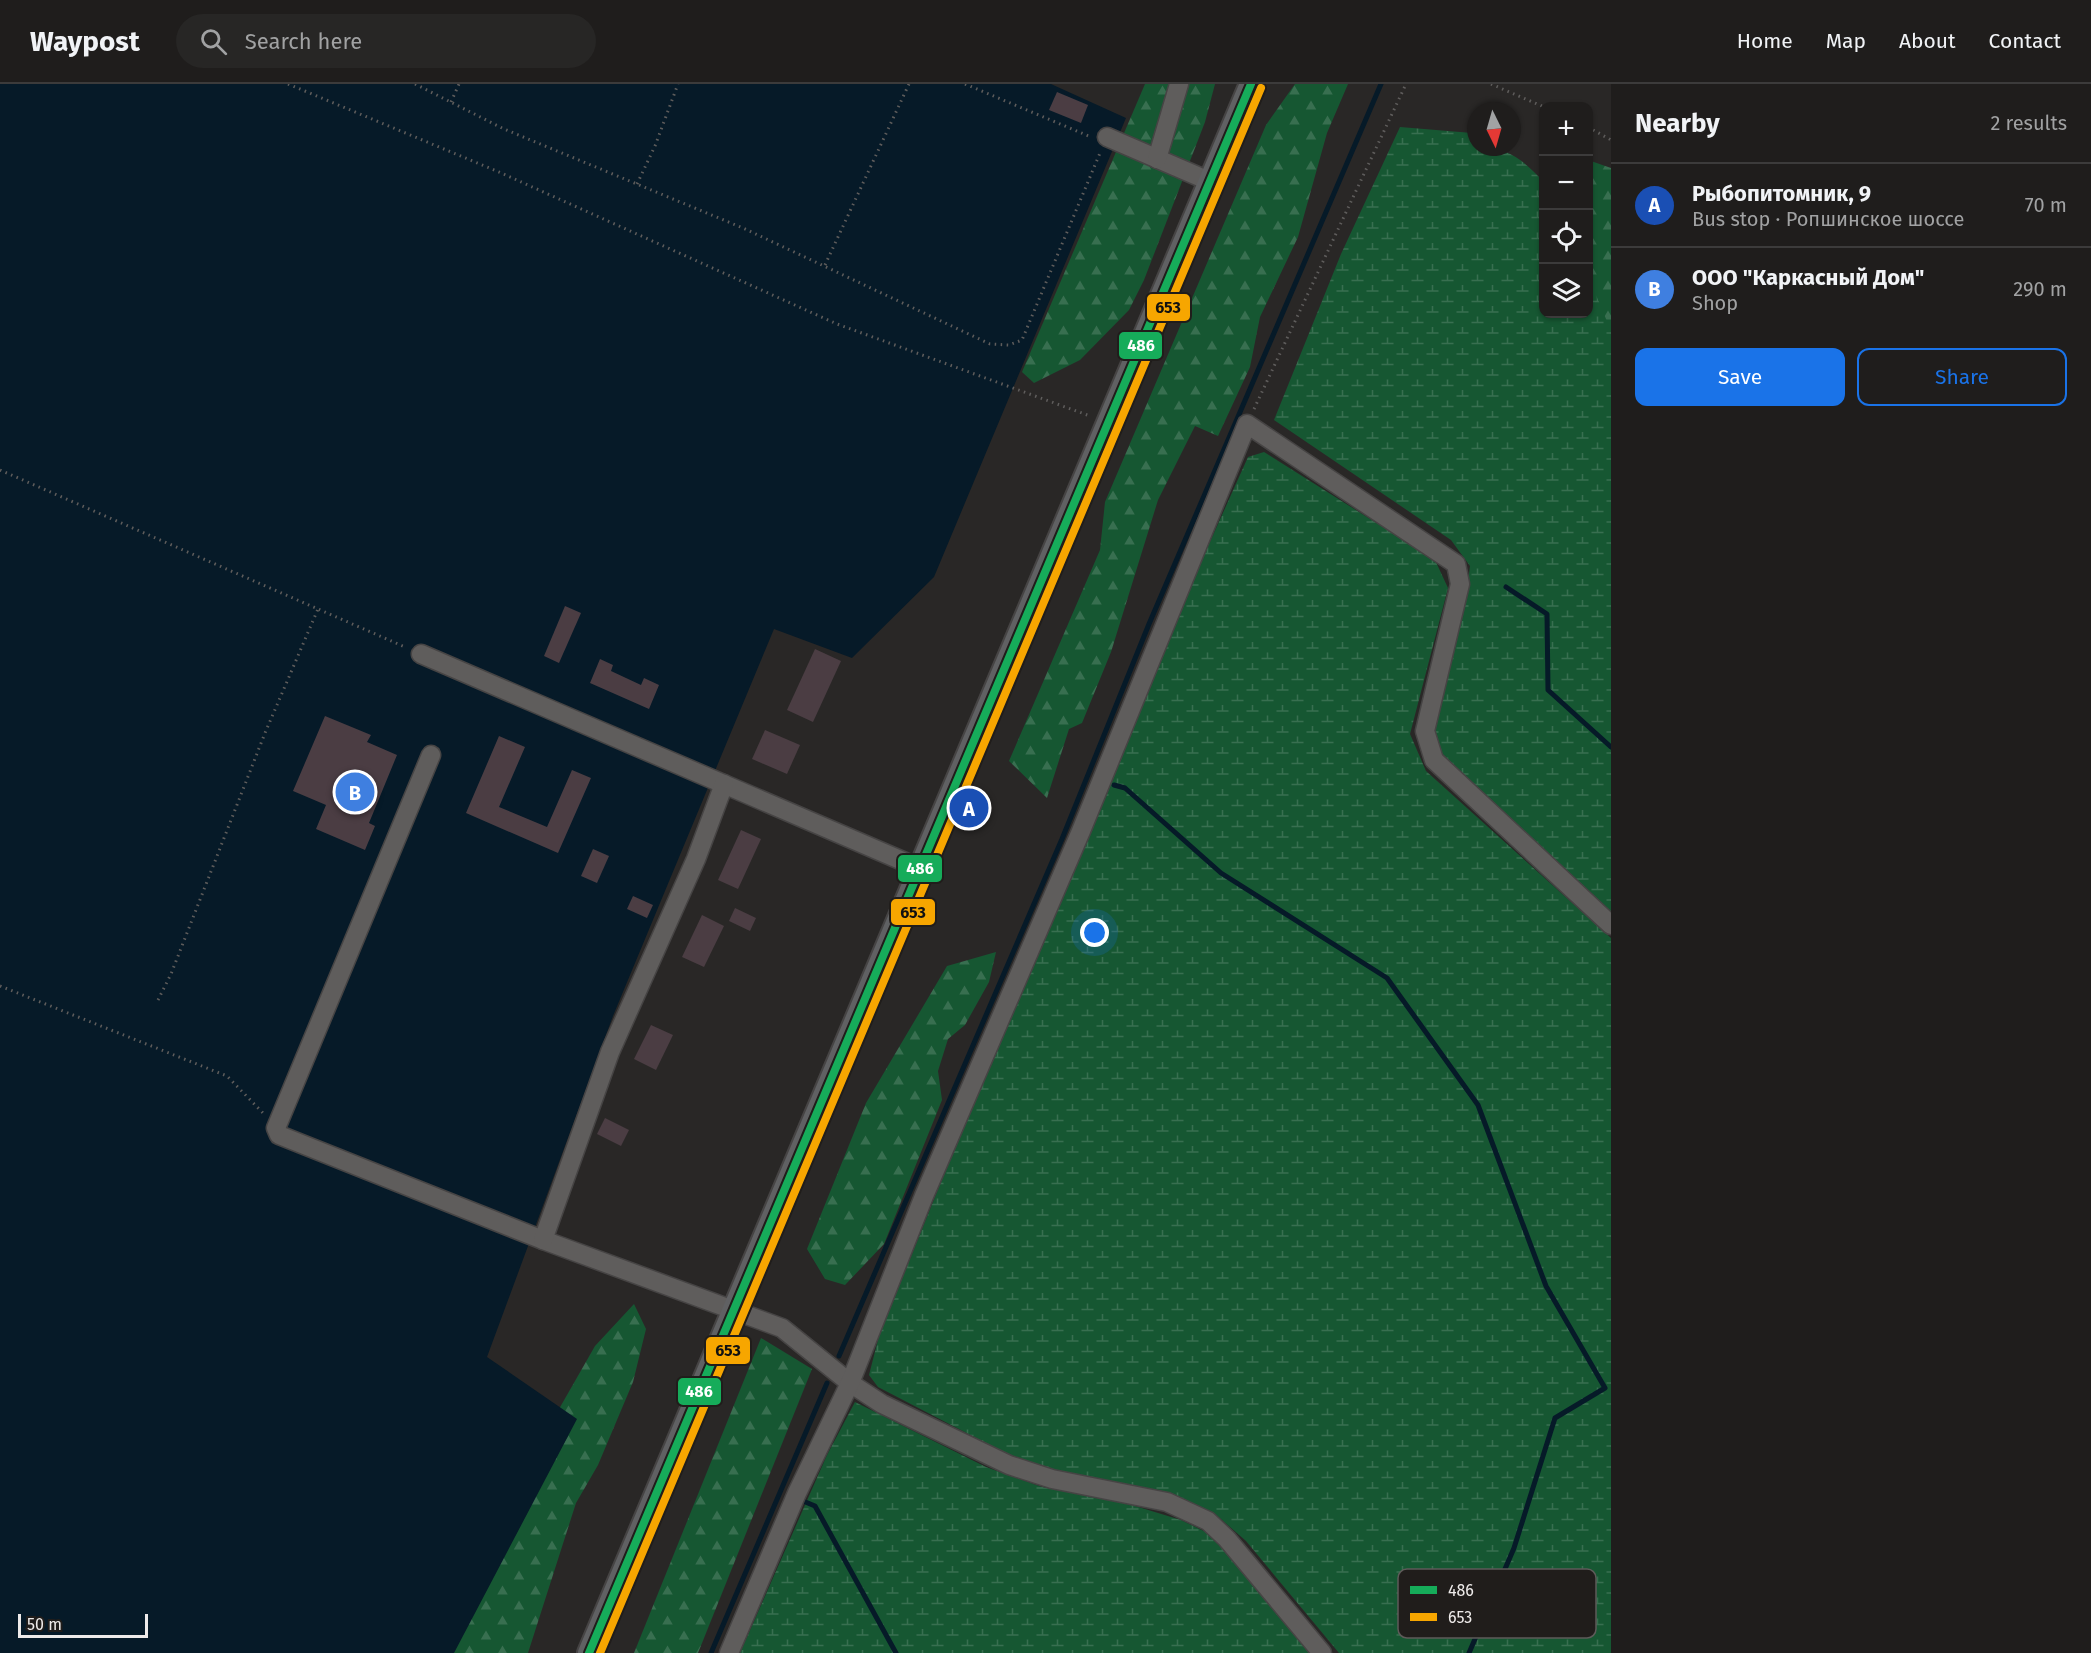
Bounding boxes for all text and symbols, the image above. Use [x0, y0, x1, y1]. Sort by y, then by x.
search box [176, 14, 596, 68]
text: Waypost [30, 25, 140, 58]
icon: search [197, 25, 230, 58]
text: Search here [245, 28, 362, 55]
text: Home [1737, 28, 1793, 54]
text: Map [1826, 28, 1866, 54]
text: About [1899, 28, 1956, 54]
text: Contact [1989, 28, 2061, 54]
north arrow [1467, 102, 1521, 156]
map controls [1539, 102, 1593, 318]
button: + [1539, 102, 1593, 156]
text: Nearby [1635, 108, 1720, 139]
text: 2 results [1990, 111, 2067, 135]
button: − [1539, 156, 1593, 210]
text: Рыбопитомник, 9 [1692, 180, 1871, 207]
text: A [1649, 193, 1660, 217]
text: 70 m [2025, 193, 2067, 217]
text: Bus stop · Ропшинское шоссе [1692, 207, 1964, 231]
button: locate [1539, 210, 1593, 264]
button: layers [1539, 264, 1593, 318]
text: ООО "Каркасный Дом" [1692, 264, 1925, 291]
text: B [1648, 277, 1661, 301]
text: 290 m [2013, 277, 2067, 301]
text: Shop [1692, 291, 1738, 315]
line badge: 653 [1146, 293, 1191, 322]
text: 653 [1155, 298, 1181, 317]
line badge: 486 [1118, 331, 1163, 360]
text: 486 [1127, 336, 1155, 355]
button: Save [1635, 348, 1845, 406]
button: Share [1857, 348, 2067, 406]
pin: B [336, 770, 374, 814]
pin: A [950, 786, 988, 830]
line badge: 486 [897, 854, 943, 883]
text: 486 [906, 859, 934, 878]
line badge: 653 [890, 898, 936, 926]
text: 653 [900, 903, 926, 922]
your location [1080, 918, 1109, 947]
line badge: 653 [705, 1336, 751, 1365]
text: 653 [715, 1341, 741, 1360]
line badge: 486 [677, 1377, 722, 1406]
text: 486 [685, 1382, 713, 1401]
legend [1398, 1569, 1596, 1638]
text: 486 [1448, 1581, 1474, 1600]
text: 653 [1448, 1608, 1472, 1627]
scale bar [18, 1611, 148, 1638]
text: 50 m [27, 1615, 62, 1634]

